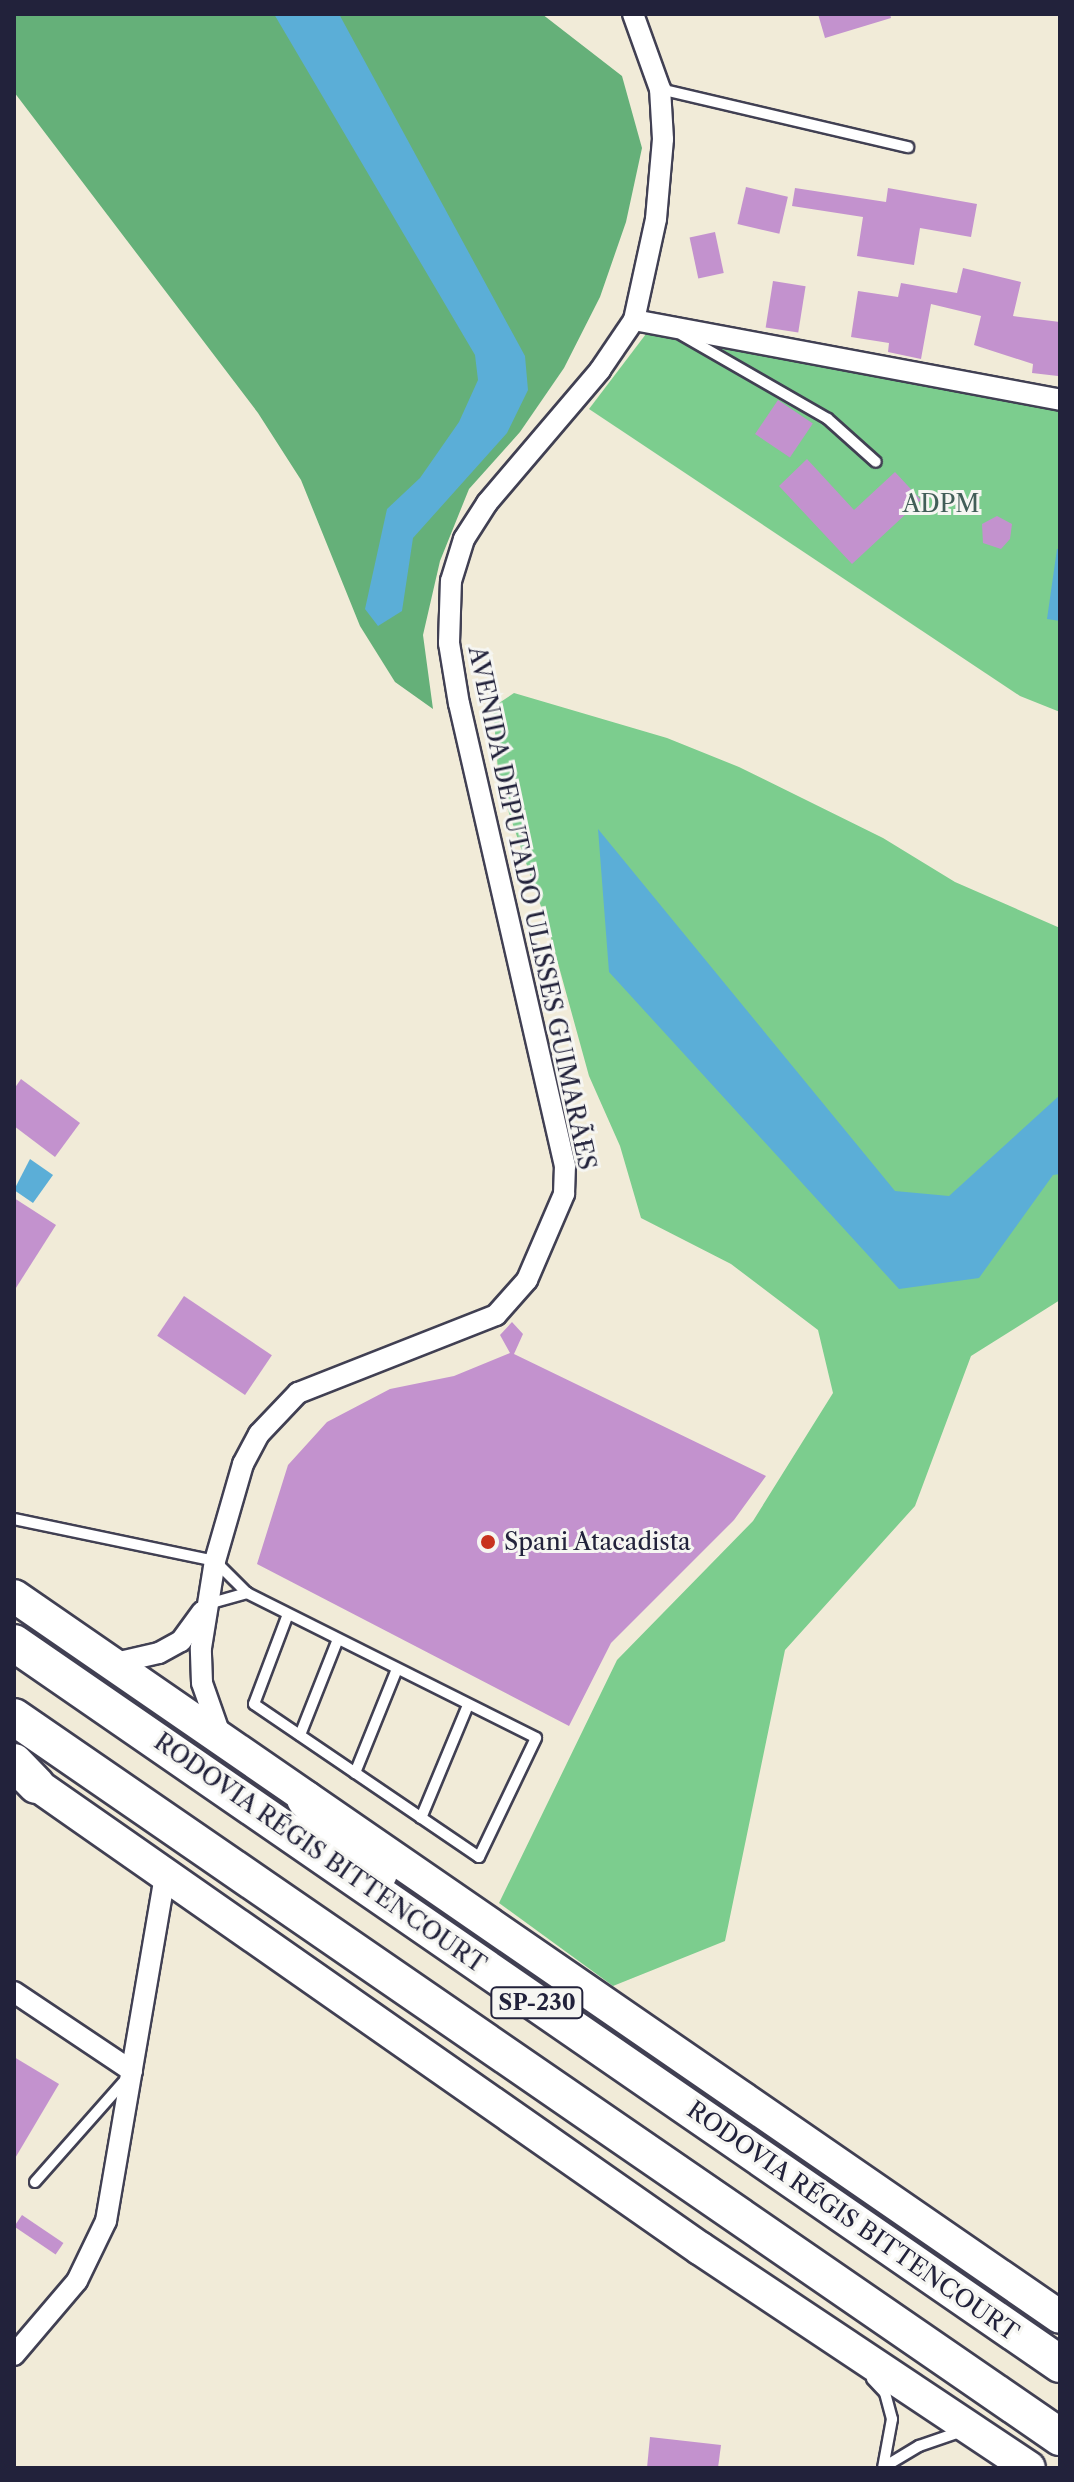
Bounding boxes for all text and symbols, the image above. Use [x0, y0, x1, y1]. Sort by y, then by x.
park label: ADPM [903, 490, 979, 518]
street label: AVENIDA DEPUTADO ULISSES GUIMARÃES [462, 643, 602, 1173]
place label: Spani Atacadista [504, 1528, 692, 1556]
marker: Spani Atacadista [479, 1533, 497, 1551]
street label: RODOVIA RÉGIS BITTENCOURT [148, 1727, 492, 1979]
road number: SP-230 [489, 1985, 585, 2021]
street label: RODOVIA RÉGIS BITTENCOURT [681, 2095, 1025, 2347]

